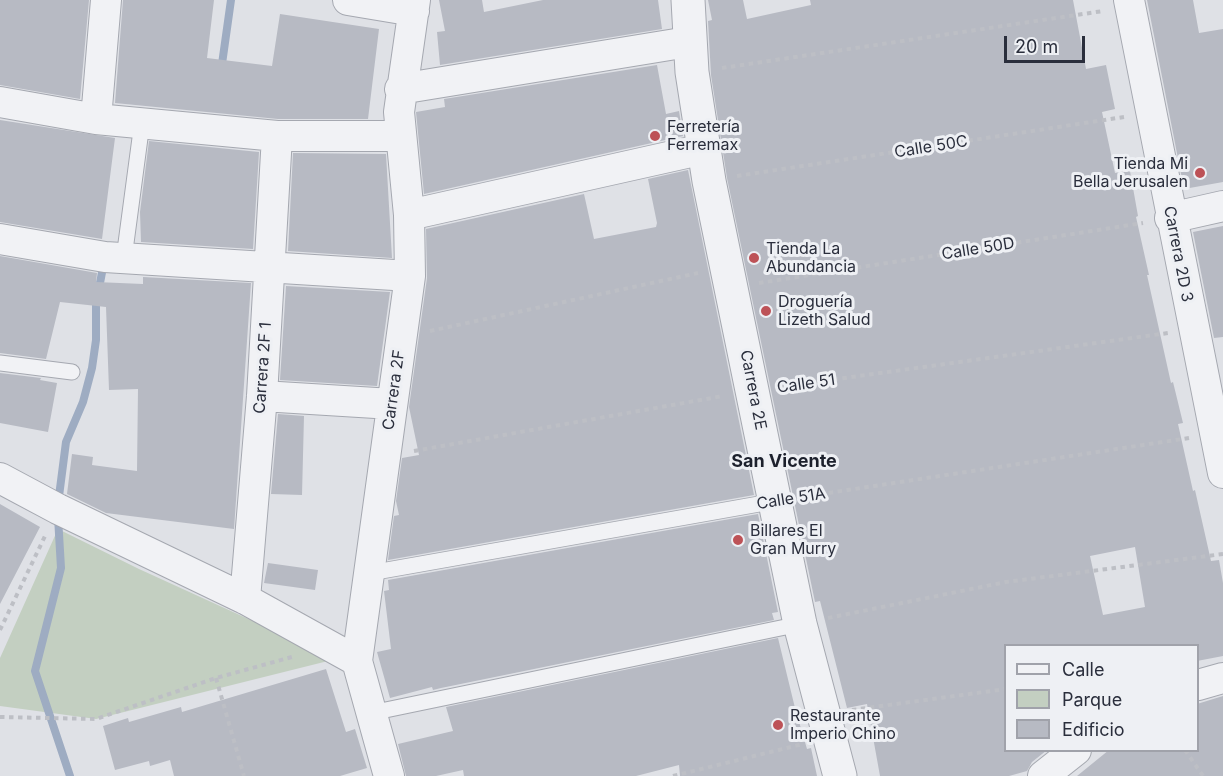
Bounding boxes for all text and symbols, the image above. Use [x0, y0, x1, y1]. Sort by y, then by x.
scale bar [1007, 24, 1088, 62]
text: 20 m [1015, 36, 1058, 57]
place label: Ferretería Ferremax [667, 117, 740, 155]
marker: Ferretería Ferremax [648, 129, 662, 143]
street label: Calle 50C [893, 132, 969, 162]
place label: Tienda Mi Bella Jerusalen [1073, 154, 1188, 192]
marker: Tienda Mi Bella Jerusalen [1193, 166, 1207, 180]
street label: Carrera 2D 3 [1159, 204, 1197, 304]
street label: Calle 50D [940, 234, 1016, 264]
place label: Tienda La Abundancia [766, 239, 856, 277]
marker: Tienda La Abundancia [747, 251, 761, 265]
place label: Droguería Lizeth Salud [778, 292, 870, 330]
marker: Droguería Lizeth Salud [759, 304, 773, 318]
street label: Carrera 2F 1 [250, 322, 276, 414]
street label: Carrera 2E [736, 348, 770, 432]
street label: Carrera 2F [379, 349, 409, 431]
street label: Calle 51 [776, 370, 836, 398]
district label: San Vicente [731, 451, 837, 473]
street label: Calle 51A [755, 484, 827, 514]
place label: Billares El Gran Murry [750, 521, 836, 559]
marker: Billares El Gran Murry [731, 533, 745, 547]
legend [1004, 644, 1199, 752]
text: Calle [1062, 659, 1104, 680]
text: Parque [1062, 689, 1122, 710]
place label: Restaurante Imperio Chino [790, 706, 896, 744]
marker: Restaurante Imperio Chino [771, 718, 785, 732]
text: Edificio [1062, 719, 1125, 740]

